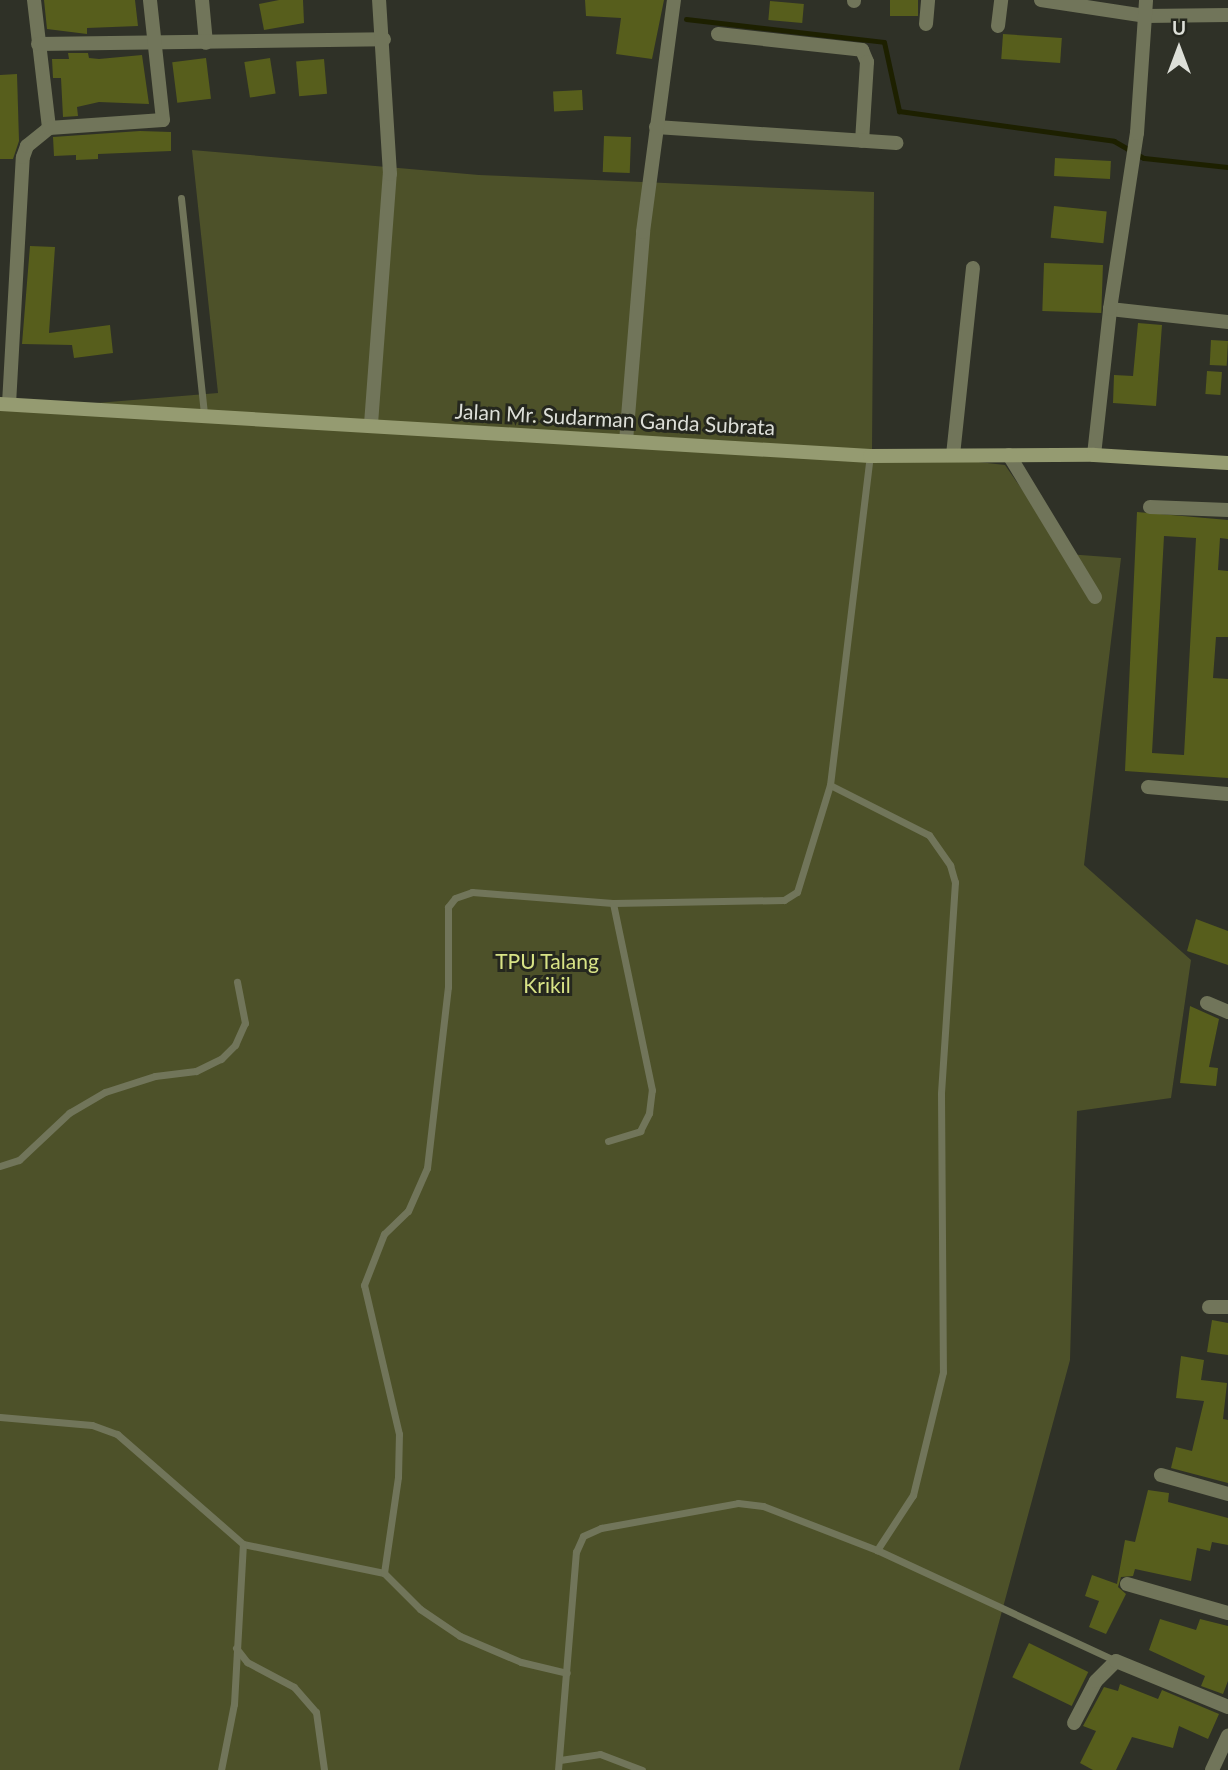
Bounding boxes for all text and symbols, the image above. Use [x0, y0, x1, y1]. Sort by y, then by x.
north arrow [1144, 14, 1214, 84]
text: U [1172, 16, 1186, 39]
street label: Jalan Mr. Sudarman Ganda Subrata [454, 398, 776, 440]
park label: TPU Talang Krikil [495, 948, 599, 998]

